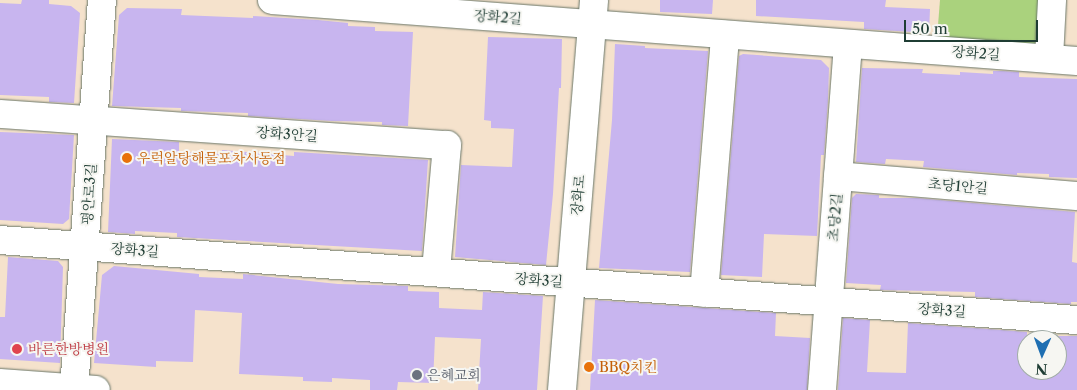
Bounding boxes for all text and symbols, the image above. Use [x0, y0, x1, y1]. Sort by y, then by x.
street label: 장화2길 [473, 7, 523, 27]
scale bar [907, 10, 1041, 42]
text: 50 m [912, 19, 948, 38]
street label: 장화2길 [951, 43, 1001, 63]
street label: 장화3안길 [256, 123, 318, 145]
place label: 우럭알탕해물포차사동점 [137, 150, 286, 166]
marker: 우럭알탕해물포차사동점 [121, 152, 133, 164]
street label: 평안로3길 [78, 163, 100, 225]
street label: 장화로 [568, 174, 588, 216]
street label: 초당1안길 [927, 175, 989, 197]
street label: 초당2길 [825, 192, 845, 242]
street label: 장화3길 [110, 240, 160, 260]
street label: 장화3길 [514, 270, 564, 290]
street label: 장화3길 [917, 300, 967, 320]
north arrow [1017, 330, 1067, 380]
place label: 바른한방병원 [28, 341, 109, 357]
marker: 바른한방병원 [10, 342, 24, 356]
place label: BBQ치킨 [599, 359, 657, 375]
text: N [1035, 360, 1048, 378]
marker: BBQ치킨 [583, 361, 595, 373]
place label: 은혜교회 [427, 367, 481, 383]
marker: 은혜교회 [411, 369, 423, 381]

